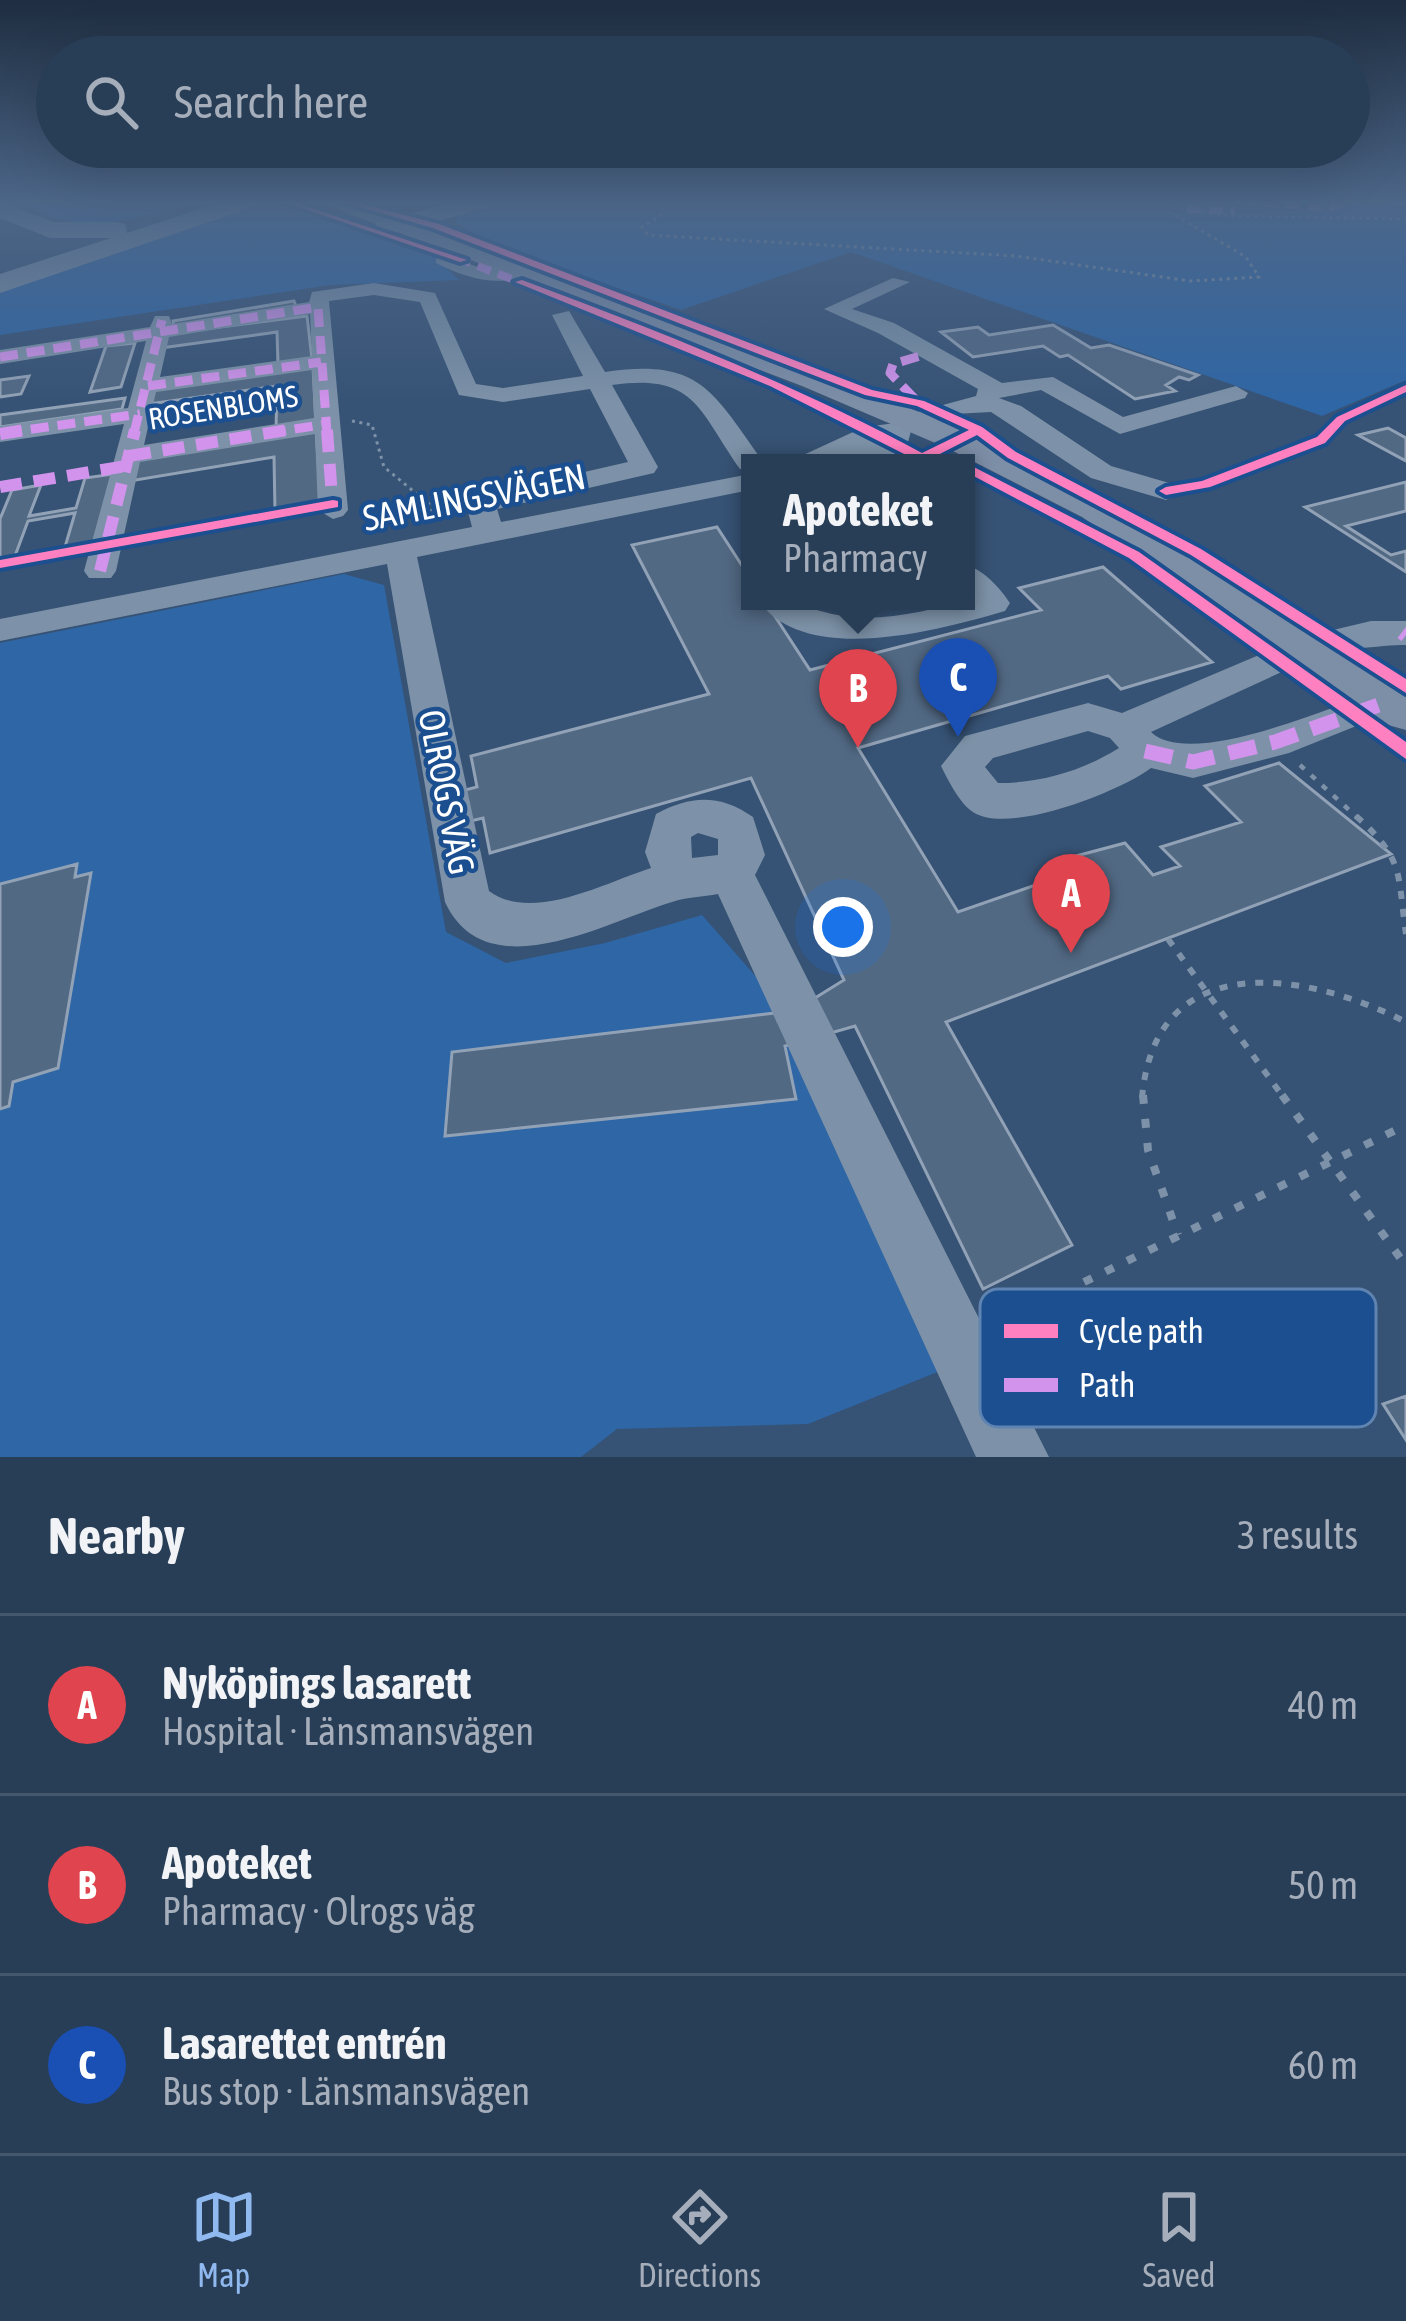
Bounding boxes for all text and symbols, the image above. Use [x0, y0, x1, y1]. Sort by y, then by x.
search box [36, 36, 1370, 168]
icon: search [78, 69, 144, 135]
text: Search here [174, 76, 368, 128]
street label: ROSENBLOMS [146, 378, 300, 436]
popup [741, 454, 975, 610]
street label: SAMLINGSVÄGEN [359, 455, 589, 539]
text: Apoteket [783, 484, 933, 536]
text: Pharmacy [783, 536, 928, 580]
pin: C [919, 638, 997, 737]
pin: B [819, 649, 897, 748]
street label: OLROGS VÄG [411, 706, 483, 878]
pin: A [1032, 854, 1110, 953]
your location [813, 897, 873, 957]
legend [980, 1289, 1376, 1427]
text: Cycle path [1079, 1312, 1204, 1350]
text: Path [1079, 1366, 1135, 1404]
text: Nearby [48, 1506, 185, 1565]
text: 3 results [1237, 1513, 1358, 1557]
text: Nyköpings lasarett [162, 1657, 471, 1709]
text: A [77, 1683, 97, 1727]
text: 40 m [1288, 1683, 1358, 1727]
text: Hospital · Länsmansvägen [162, 1709, 534, 1753]
text: Apoteket [162, 1837, 312, 1889]
text: B [78, 1863, 96, 1907]
text: 50 m [1288, 1863, 1358, 1907]
text: Pharmacy · Olrogs väg [162, 1889, 475, 1933]
text: Lasarettet entrén [162, 2017, 447, 2069]
text: C [78, 2043, 96, 2087]
text: 60 m [1288, 2043, 1358, 2087]
text: Bus stop · Länsmansvägen [162, 2069, 530, 2113]
tab: Map [191, 2184, 257, 2294]
tab: Directions [638, 2184, 761, 2294]
tab: Saved [1142, 2184, 1215, 2294]

